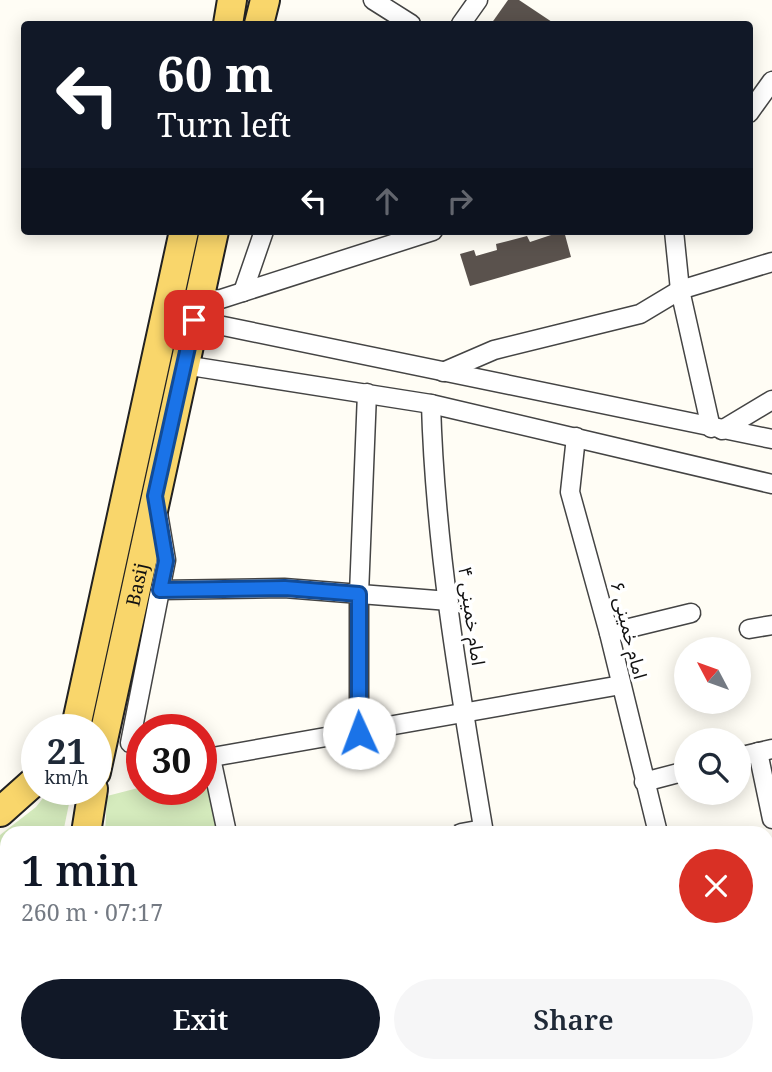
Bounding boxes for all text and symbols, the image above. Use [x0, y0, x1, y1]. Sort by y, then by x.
text: 60 m [157, 40, 273, 106]
icon: left [42, 49, 133, 140]
text: Turn left [157, 103, 291, 146]
icon: left [295, 182, 333, 220]
icon: ahead [368, 182, 406, 220]
icon: right [441, 182, 479, 220]
pin [164, 290, 224, 350]
icon: arrive [175, 301, 213, 339]
street label: Basij [120, 560, 154, 608]
street label: امام خمینی ۴ [450, 565, 492, 667]
street label: امام خمینی ۶ [602, 578, 654, 682]
north arrow [674, 637, 751, 714]
map controls [674, 637, 751, 805]
position arrow [322, 696, 396, 770]
speed limit sign: 30 [126, 714, 217, 805]
text: 21 [47, 727, 86, 774]
button: search [674, 728, 751, 805]
text: km/h [44, 765, 89, 789]
text: 1 min [21, 841, 138, 898]
button: close [679, 849, 753, 923]
text: 260 m · 07:17 [21, 896, 163, 928]
button: Exit [21, 979, 380, 1059]
button: Share [394, 979, 753, 1059]

